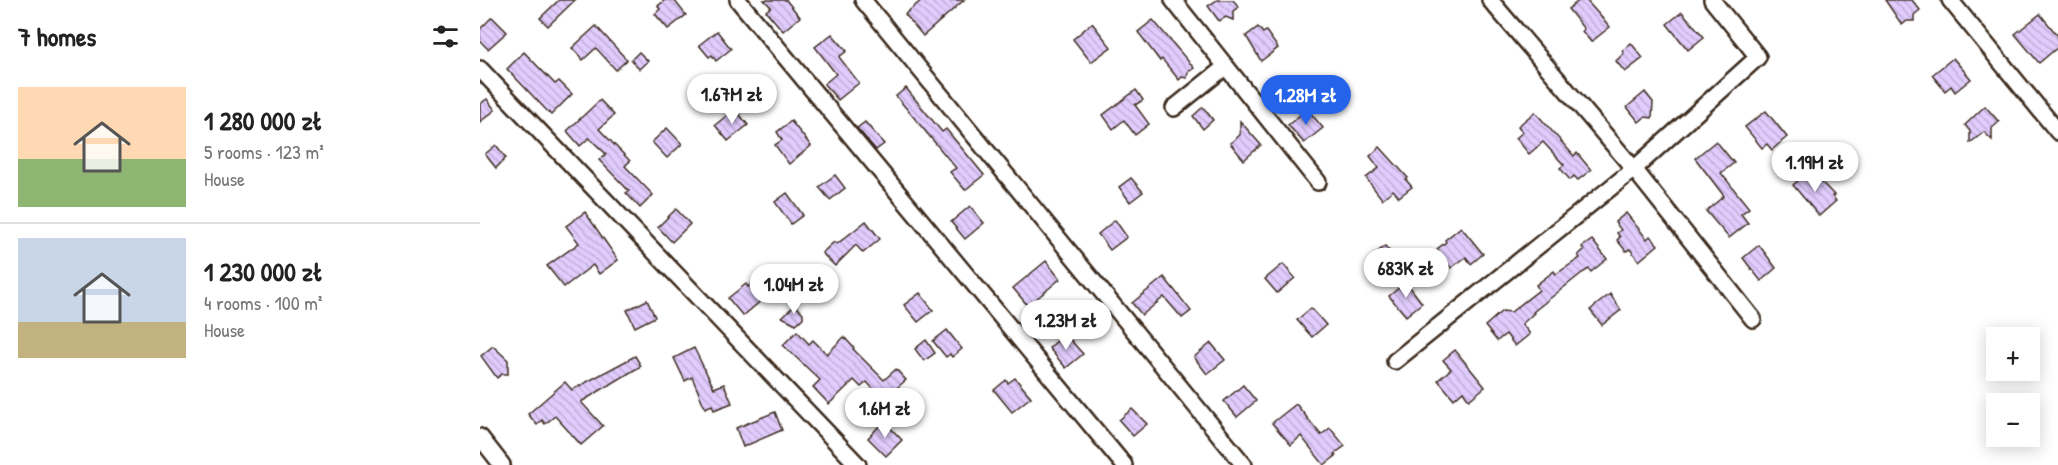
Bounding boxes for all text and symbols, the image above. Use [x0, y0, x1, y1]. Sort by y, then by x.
text: 7 homes [18, 19, 96, 54]
icon: filters [429, 20, 462, 53]
pin: 1.67M zł [670, 74, 794, 125]
pin: 1.28M zł [1244, 75, 1368, 126]
text: 1.67M zł [701, 80, 763, 107]
text: 1.28M zł [1275, 81, 1337, 108]
text: 1 280 000 zł [204, 103, 322, 138]
icon: home [66, 111, 138, 183]
text: 5 rooms · 123 m² [204, 138, 324, 165]
pin: 1.19M zł [1753, 142, 1877, 193]
text: 1.19M zł [1786, 148, 1844, 175]
text: House [204, 165, 245, 192]
pin: 683K zł [1351, 248, 1461, 299]
text: 1 230 000 zł [204, 254, 323, 289]
text: 683K zł [1378, 254, 1434, 281]
icon: home [66, 262, 138, 334]
pin: 1.04M zł [732, 264, 856, 315]
text: 1.04M zł [764, 270, 824, 297]
text: 4 rooms · 100 m² [204, 289, 322, 316]
pin: 1.23M zł [1004, 300, 1128, 351]
text: 1.23M zł [1035, 306, 1097, 333]
text: House [204, 316, 245, 343]
map controls [1986, 327, 2040, 447]
button: + [1986, 327, 2040, 381]
pin: 1.6M zł [830, 388, 940, 439]
button: − [1986, 393, 2040, 447]
text: 1.6M zł [859, 394, 911, 421]

